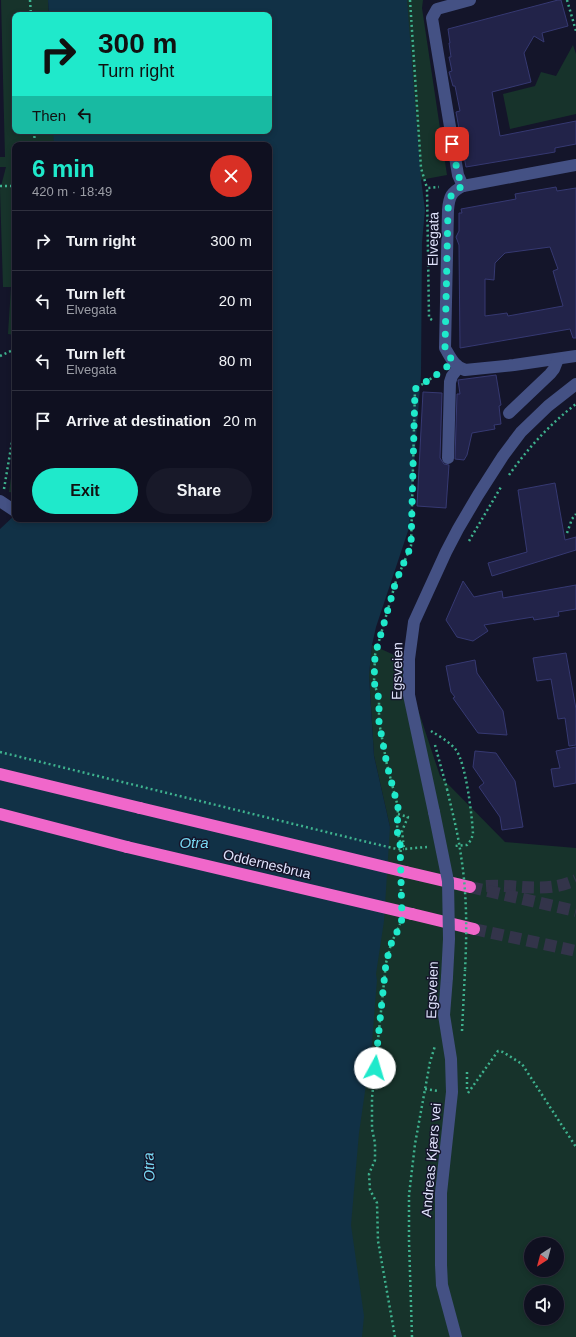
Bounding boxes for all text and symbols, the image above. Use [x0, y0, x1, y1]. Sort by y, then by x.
icon: right [32, 28, 84, 80]
text: 300 m [98, 28, 177, 59]
text: Turn right [98, 61, 174, 81]
icon: left [74, 104, 96, 126]
text: Then [32, 107, 66, 124]
pin [435, 127, 469, 161]
icon: arrive [441, 133, 463, 155]
text: 6 min [32, 155, 95, 182]
button: close [210, 155, 252, 197]
text: 420 m · 18:49 [32, 184, 112, 199]
street label: Elvegata [425, 211, 441, 266]
icon: right [32, 230, 54, 252]
text: Turn right [66, 232, 136, 249]
text: 300 m [210, 232, 252, 249]
text: Turn left [66, 285, 125, 302]
icon: left [32, 290, 54, 312]
text: 20 m [219, 292, 252, 309]
text: Elvegata [66, 302, 117, 317]
text: Turn left [66, 345, 125, 362]
icon: left [32, 350, 54, 372]
text: 80 m [219, 352, 252, 369]
text: Elvegata [66, 362, 117, 377]
icon: arrive [32, 410, 54, 432]
text: Arrive at destination [66, 412, 211, 429]
text: 20 m [223, 412, 256, 429]
button: Exit [32, 468, 138, 514]
button: Share [146, 468, 252, 514]
street label: Egsveien [388, 642, 406, 700]
water label: Otra [179, 834, 209, 851]
street label: Oddernesbrua [222, 846, 313, 882]
street label: Egsveien [423, 961, 441, 1019]
position arrow [354, 1047, 396, 1089]
street label: Andreas Kjærs vei [418, 1102, 444, 1218]
water label: Otra [139, 1152, 158, 1182]
north arrow [524, 1237, 564, 1277]
map controls [524, 1237, 564, 1325]
button: sound [524, 1285, 564, 1325]

